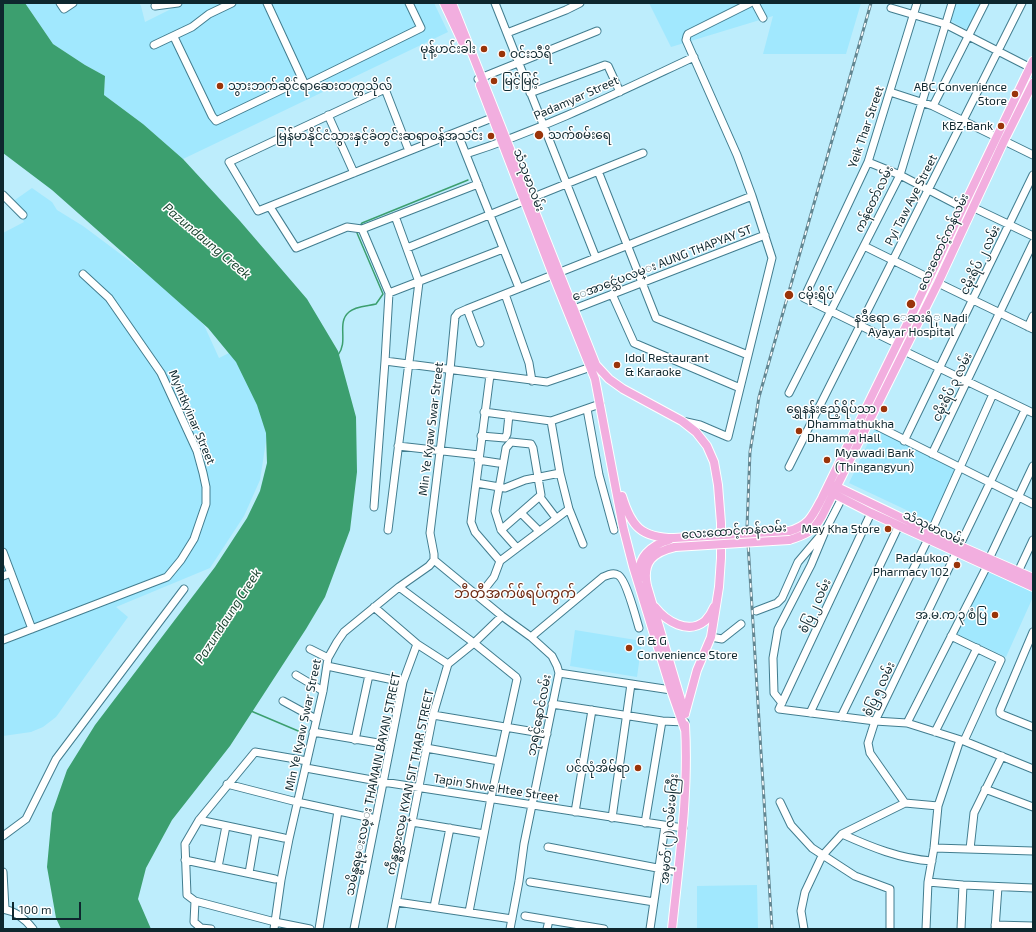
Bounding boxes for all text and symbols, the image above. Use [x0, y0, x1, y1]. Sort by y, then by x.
place label: မုန့်ဟင်းခါး [420, 42, 476, 56]
marker: မုန့်ဟင်းခါး [479, 44, 489, 54]
place label: ဝင်းသီရိ [510, 47, 552, 61]
marker: ဝင်းသီရိ [497, 49, 507, 59]
street label: Padamyar Street [531, 73, 621, 123]
place label: မြင့်မြင့် [502, 74, 539, 88]
marker: မြင့်မြင့် [489, 76, 499, 86]
place label: သွားဘက်‌ဆိုင်ရာဆေးတက္ကသိုလ် [228, 79, 392, 93]
place label: ABC Convenience Store [914, 80, 1007, 108]
marker: သွားဘက်‌ဆိုင်ရာဆေးတက္ကသိုလ် [215, 81, 225, 91]
street label: Yeik Thar Street [845, 84, 887, 170]
marker: ABC Convenience Store [1010, 89, 1020, 99]
place label: KBZ Bank [942, 119, 993, 133]
marker: KBZ Bank [996, 121, 1006, 131]
place label: သက်စမ်းရေ [548, 128, 611, 142]
place label: မြန်မာနိုင်ငံသွားနှင့်ခံတွင်းဆရာဝန်အသင်း [276, 129, 483, 143]
marker: သက်စမ်းရေ [533, 129, 545, 141]
marker: မြန်မာနိုင်ငံသွားနှင့်ခံတွင်းဆရာဝန်အသင်း [486, 131, 496, 141]
street label: သံသုမာလမ်း [510, 146, 548, 214]
street label: Pyi Taw Aye Street [882, 152, 940, 248]
street label: ကန်တော်လမ်း [852, 163, 896, 235]
street label: လေးထောင့်ကန်လမ်း [914, 191, 972, 293]
water label: Pazundaung Creek [160, 200, 254, 282]
street label: ေအာင္သေဴပလမ္း AUNG THAPYAY ST [570, 222, 754, 304]
street label: ငမိုးရိပ် ၂ လမ်း [957, 223, 1003, 297]
place label: ငမိုးရိပ် [798, 288, 834, 302]
marker: ငမိုးရိပ် [783, 289, 795, 301]
marker: နဒီဧရာ ေဆးရံု Nadi Ayayar Hospital [905, 298, 917, 310]
place label: နဒီဧရာ ေဆးရံု Nadi Ayayar Hospital [854, 311, 968, 339]
street label: ငမိုးရိပ် ၃ လမ်း [929, 350, 975, 424]
place label: Idol Restaurant & Karaoke [625, 351, 709, 379]
marker: Idol Restaurant & Karaoke [612, 360, 622, 370]
street label: Min Ye Kyaw Swar Street [416, 361, 446, 497]
street label: Myintkyinar Street [166, 368, 218, 466]
place label: ရွှေနန်းဧည့်ရိပ်သာ [786, 402, 876, 416]
marker: ရွှေနန်းဧည့်ရိပ်သာ [879, 404, 889, 414]
place label: Dhammathukha Dhamma Hall [807, 417, 894, 445]
marker: Dhammathukha Dhamma Hall [794, 426, 804, 436]
place label: Myawadi Bank (Thingangyun) [835, 446, 914, 474]
marker: Myawadi Bank (Thingangyun) [822, 455, 832, 465]
street label: သံသုမာလမ်း [901, 507, 967, 549]
street label: လေးထောင့်ကန်လမ်း [681, 520, 787, 542]
place label: May Kha Store [801, 522, 880, 536]
marker: May Kha Store [883, 524, 893, 534]
place label: Padaukoo Pharmacy 102 [873, 551, 949, 579]
marker: Padaukoo Pharmacy 102 [952, 560, 962, 570]
water label: Pazundaung Creek [192, 566, 264, 666]
street label: စံပြ ၂ လမ်း [796, 577, 834, 635]
district label: ဘီတီအက်ဖ်ရပ်ကွက် [454, 585, 576, 601]
place label: အ.မ.က ၃ စံပြ [915, 608, 987, 622]
marker: အ.မ.က ၃ စံပြ [990, 610, 1000, 620]
place label: G & G Convenience Store [637, 634, 738, 662]
marker: G & G Convenience Store [624, 643, 634, 653]
street label: Min Ye Kyaw Swar Street [282, 658, 324, 792]
street label: စံပြ ၅ လမ်း [860, 660, 898, 718]
street label: သမိန္ဗရမ္းလမ္း THAMAIN BAYAN STREET [342, 671, 404, 897]
street label: ဘုရင့်နောင်လမ်း [524, 673, 554, 757]
street label: ကဵန္စစ္သားလမ္ KYAN SIT THAR STREET [383, 688, 437, 876]
place label: ပင်လုံအိမ်ရာ [566, 761, 630, 775]
marker: ပင်လုံအိမ်ရာ [633, 763, 643, 773]
street label: Tapin Shwe Htee Street [433, 771, 559, 805]
street label: အမှတ် (၂) လမ်းမကြီး [657, 773, 681, 885]
scale bar [14, 894, 83, 920]
text: 100 m [19, 902, 51, 916]

